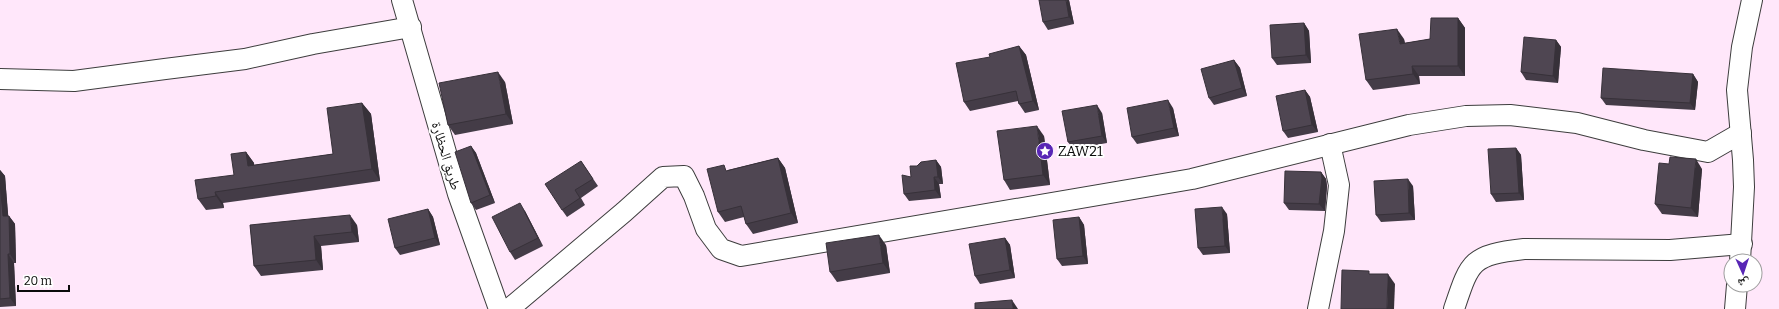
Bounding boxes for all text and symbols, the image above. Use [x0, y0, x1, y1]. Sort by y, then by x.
street label: طريق الحظارة [427, 120, 464, 193]
place icon: ZAW21 [1035, 141, 1055, 161]
place label: ZAW21 [1058, 143, 1103, 160]
north arrow [1723, 253, 1763, 293]
scale bar [18, 267, 69, 293]
text: 20 m [24, 274, 53, 288]
text: ش [1737, 275, 1750, 289]

